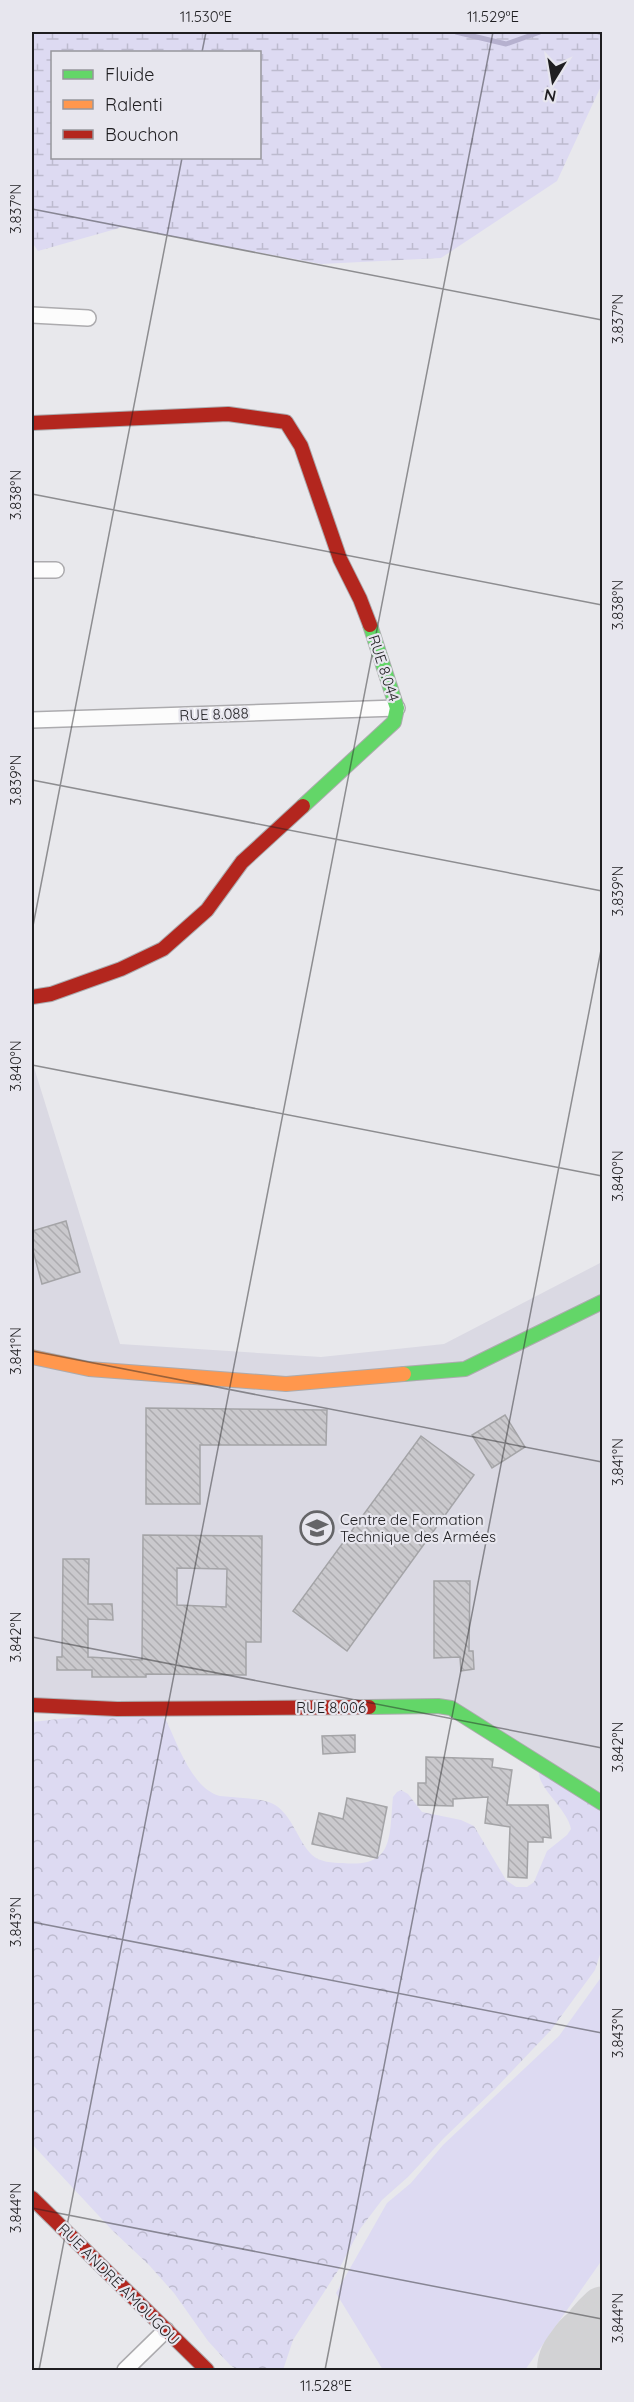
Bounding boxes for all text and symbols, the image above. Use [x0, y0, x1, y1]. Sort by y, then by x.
text: 11.530°E [180, 7, 232, 26]
text: 11.529°E [467, 7, 519, 26]
legend [51, 51, 261, 159]
north arrow [523, 51, 583, 111]
text: Fluide [105, 63, 154, 86]
text: N [542, 85, 558, 107]
text: Ralenti [105, 93, 163, 116]
text: Bouchon [105, 123, 179, 146]
text: 3.837°N [6, 184, 25, 234]
text: 3.837°N [608, 294, 627, 344]
text: 3.838°N [6, 470, 25, 520]
text: 3.838°N [608, 580, 627, 630]
street label: RUE 8.044 [364, 632, 404, 704]
street label: RUE 8.088 [179, 703, 249, 725]
text: 3.839°N [6, 755, 25, 805]
text: 3.839°N [608, 866, 627, 916]
text: 3.840°N [6, 1040, 25, 1092]
text: 3.840°N [608, 1150, 627, 1202]
text: 3.841°N [6, 1327, 25, 1375]
text: 3.841°N [608, 1438, 627, 1486]
school or university icon: Centre de Formation Technique des Armées [299, 1510, 335, 1546]
place label: Centre de Formation Technique des Armées [340, 1510, 496, 1546]
text: 3.842°N [6, 1612, 25, 1662]
street label: RUE 8.006 [296, 1698, 366, 1717]
text: 3.842°N [608, 1722, 627, 1772]
text: 3.843°N [6, 1897, 25, 1947]
text: 3.843°N [608, 2008, 627, 2058]
text: 3.844°N [6, 2183, 25, 2233]
street label: RUE ANDRÉ AMOUGOU [54, 2219, 184, 2349]
text: 3.844°N [608, 2293, 627, 2343]
text: 11.528°E [300, 2376, 352, 2395]

